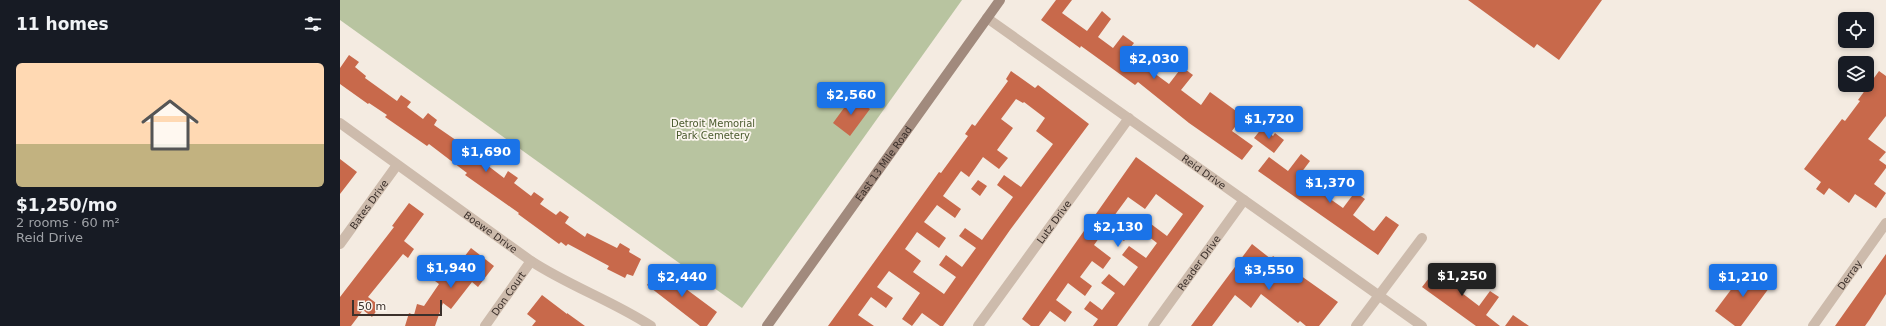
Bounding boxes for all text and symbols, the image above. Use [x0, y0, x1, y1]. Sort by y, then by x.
map controls [1838, 12, 1874, 92]
button: locate [1838, 12, 1874, 48]
icon: filters [302, 13, 324, 35]
text: 11 homes [16, 14, 109, 34]
pin: $2,030 [1121, 46, 1187, 80]
text: $2,030 [1129, 51, 1179, 66]
button: layers [1838, 56, 1874, 92]
pin: $2,560 [818, 82, 884, 116]
text: $2,560 [826, 87, 876, 102]
icon: home [134, 89, 206, 161]
pin: $1,720 [1236, 106, 1302, 140]
text: $1,720 [1244, 111, 1294, 126]
park label: Detroit Memorial Park Cemetery [671, 118, 755, 141]
street label: East 13 Mile Road [853, 124, 914, 203]
pin: $1,690 [453, 139, 519, 173]
text: $1,690 [461, 144, 511, 159]
street label: Reid Drive [1180, 152, 1228, 191]
pin: $1,370 [1297, 170, 1363, 204]
text: $1,370 [1305, 175, 1355, 190]
street label: Bates Drive [347, 177, 390, 231]
text: $1,250/mo [16, 195, 117, 215]
street label: Lutz Drive [1034, 198, 1073, 245]
street label: Boewe Drive [462, 209, 520, 255]
pin: $2,130 [1085, 214, 1151, 248]
text: 2 rooms · 60 m² [16, 215, 120, 230]
text: $2,130 [1093, 219, 1143, 234]
text: Reid Drive [16, 230, 83, 245]
street label: Reader Drive [1175, 233, 1222, 292]
pin: $1,940 [418, 255, 484, 289]
pin: $3,550 [1236, 257, 1302, 291]
street label: Derray [1835, 257, 1864, 292]
text: $1,940 [426, 260, 476, 275]
text: $3,550 [1244, 262, 1294, 277]
pin: $1,250 [1429, 263, 1495, 297]
pin: $2,440 [649, 264, 715, 298]
pin: $1,210 [1710, 264, 1776, 298]
text: $1,250 [1437, 268, 1487, 283]
street label: Don Court [489, 269, 527, 317]
text: $2,440 [657, 269, 707, 284]
text: $1,210 [1718, 269, 1768, 284]
scale bar [352, 298, 442, 317]
text: 50 m [358, 300, 386, 313]

